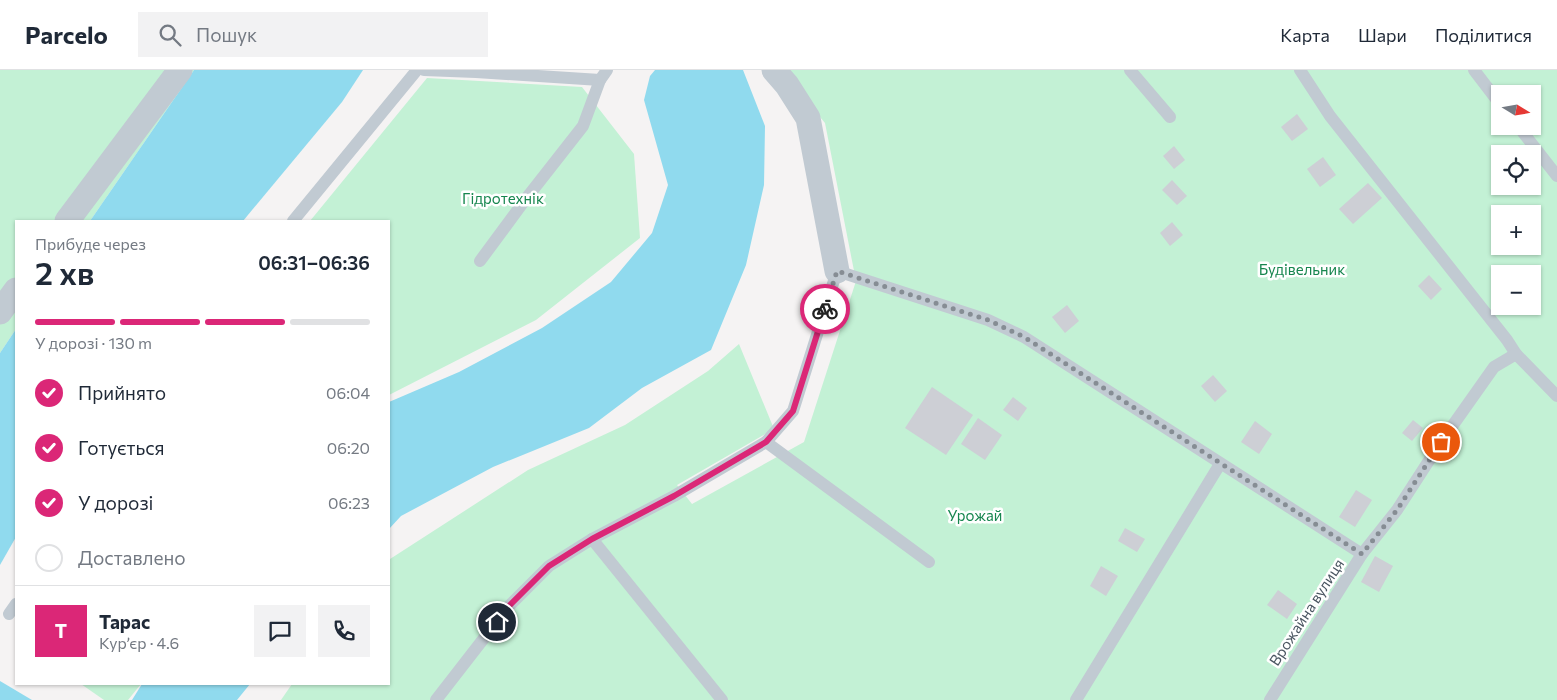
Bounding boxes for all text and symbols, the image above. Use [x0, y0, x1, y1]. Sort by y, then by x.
search box [138, 12, 488, 57]
text: Parcelo [25, 20, 108, 49]
icon: search [156, 21, 184, 49]
text: Пошук [196, 23, 257, 46]
text: Карта [1280, 24, 1330, 46]
text: Шари [1358, 24, 1407, 46]
text: Поділитися [1435, 24, 1532, 46]
north arrow [1491, 85, 1541, 135]
map controls [1491, 85, 1541, 315]
button: locate [1491, 145, 1541, 195]
park label: Гідротехнік [462, 189, 544, 207]
button: + [1491, 205, 1541, 255]
text: Прибуде через [35, 234, 146, 253]
text: 06:31–06:36 [258, 251, 370, 274]
text: 2 хв [35, 252, 94, 292]
park label: Будівельник [1259, 260, 1345, 278]
button: − [1491, 265, 1541, 315]
courier [800, 284, 850, 334]
icon: bike [811, 295, 839, 323]
text: У дорозі · 130 m [35, 333, 152, 352]
icon: check [35, 379, 63, 407]
text: Прийнято [78, 381, 166, 404]
text: 06:04 [326, 383, 370, 402]
pin [1420, 421, 1462, 463]
icon: bag [1427, 428, 1455, 456]
icon: check [35, 434, 63, 462]
text: Готується [78, 436, 165, 459]
text: 06:20 [327, 438, 370, 457]
icon: check [35, 489, 63, 517]
text: У дорозі [78, 491, 153, 514]
text: 06:23 [328, 493, 370, 512]
park label: Урожай [948, 506, 1002, 524]
text: Доставлено [78, 546, 186, 569]
street label: Врожайна вулиця [1265, 555, 1347, 669]
pin [476, 601, 518, 643]
button: chat [254, 605, 306, 657]
button: phone [318, 605, 370, 657]
icon: home [483, 608, 511, 636]
text: Тарас [99, 610, 150, 633]
text: Т [55, 619, 67, 642]
text: Кур’єр · 4.6 [99, 633, 179, 652]

